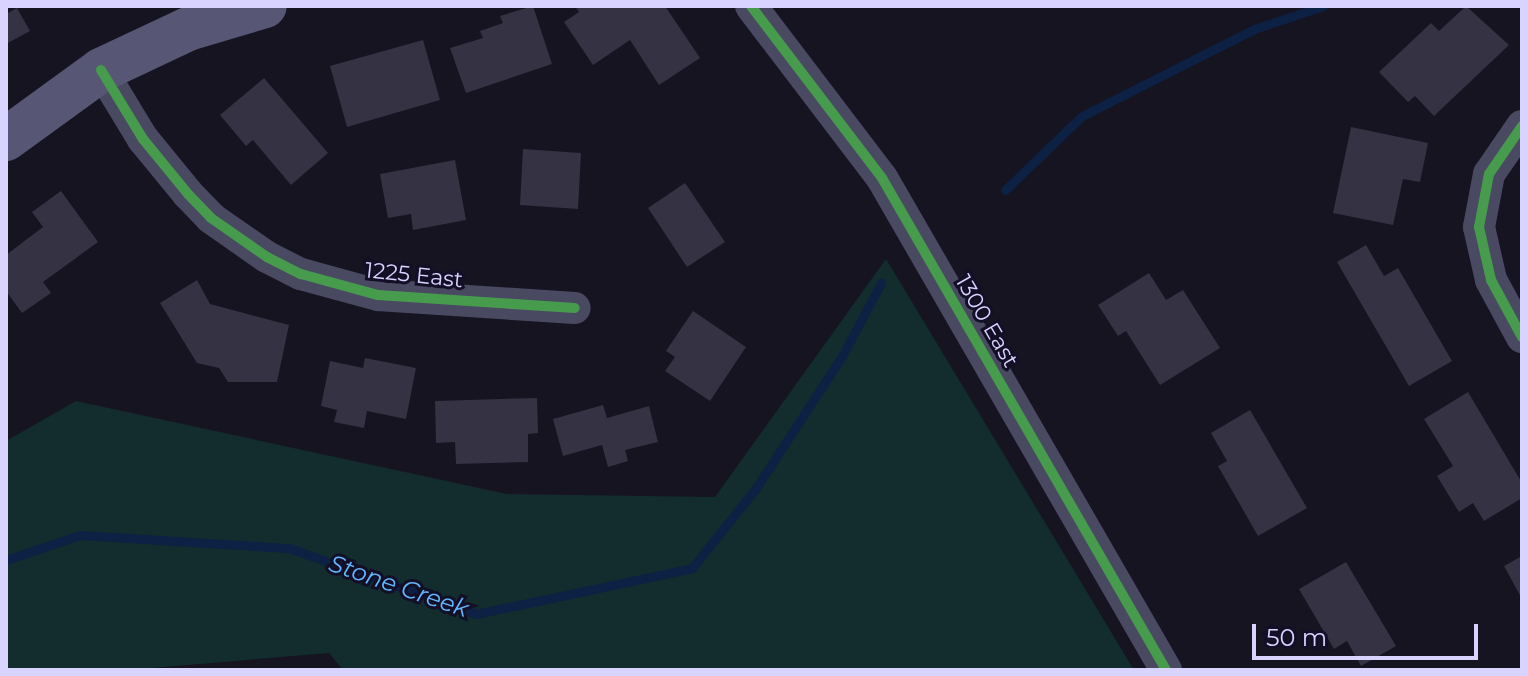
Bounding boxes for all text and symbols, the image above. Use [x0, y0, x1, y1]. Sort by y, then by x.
street label: 1225 East [364, 257, 464, 293]
street label: 1300 East [950, 270, 1024, 372]
water label: Stone Creek [325, 549, 473, 623]
scale bar [1256, 608, 1482, 658]
text: 50 m [1266, 623, 1327, 652]

